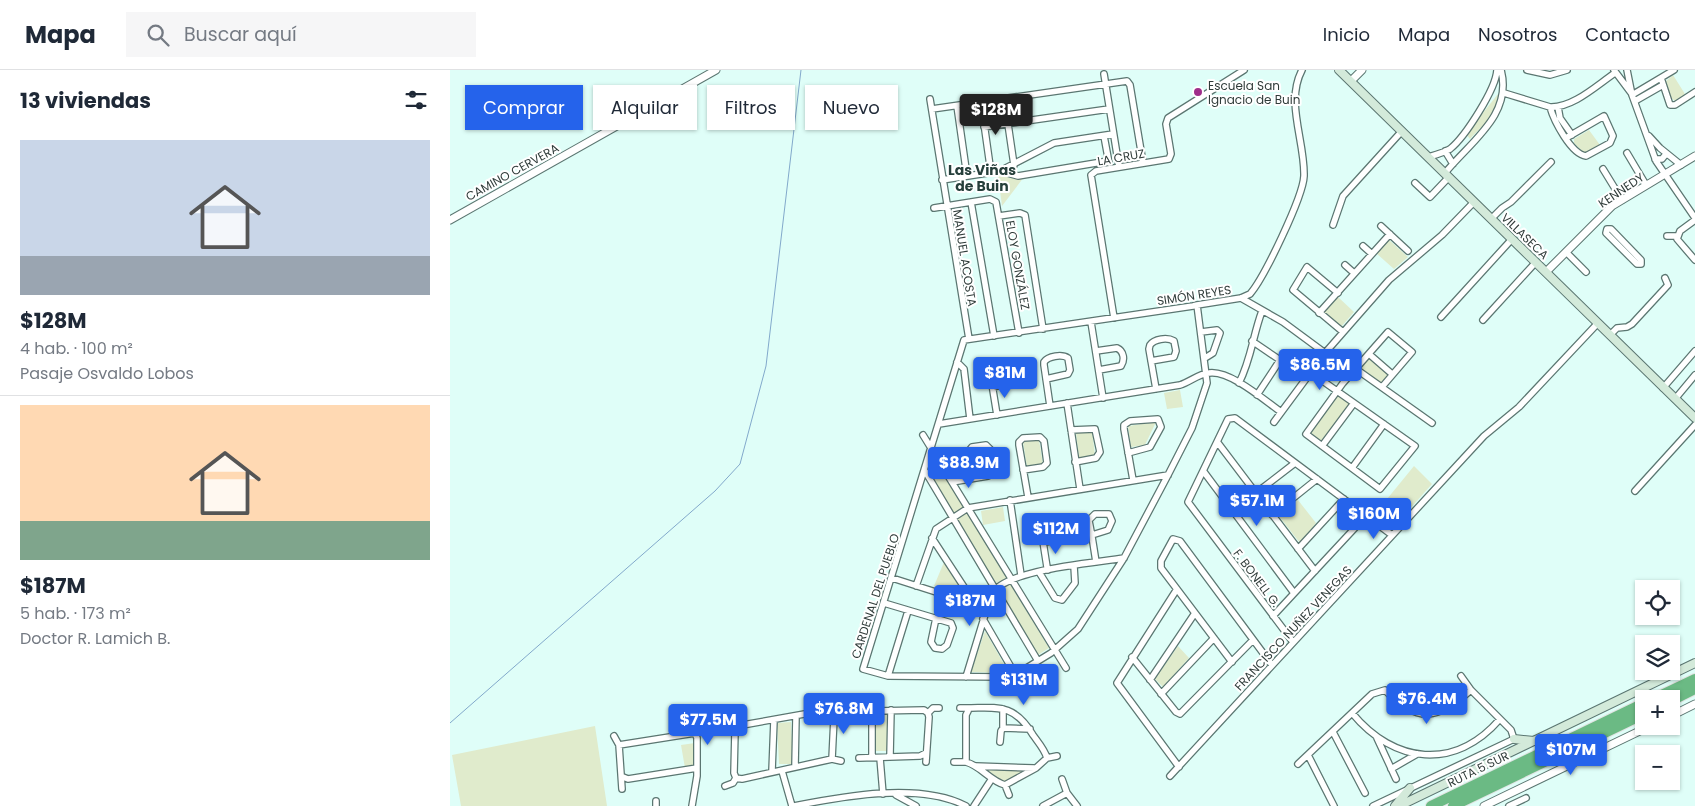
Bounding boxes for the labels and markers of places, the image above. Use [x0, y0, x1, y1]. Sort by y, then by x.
place label: Escuela San Ignacio de Buin [1208, 77, 1300, 108]
marker: Escuela San Ignacio de Buin [1192, 86, 1204, 98]
pin: $128M [961, 93, 1031, 136]
pin: $86.5M [1279, 348, 1361, 391]
pin: $81M [975, 356, 1035, 399]
pin: $88.9M [928, 446, 1010, 489]
pin: $57.1M [1216, 484, 1298, 527]
pin: $160M [1339, 498, 1409, 540]
pin: $112M [1021, 512, 1091, 555]
pin: $187M [935, 584, 1005, 627]
pin: $131M [989, 664, 1059, 706]
pin: $76.4M [1386, 682, 1468, 725]
pin: $76.8M [803, 692, 885, 735]
pin: $77.5M [667, 704, 749, 746]
pin: $107M [1536, 734, 1606, 776]

